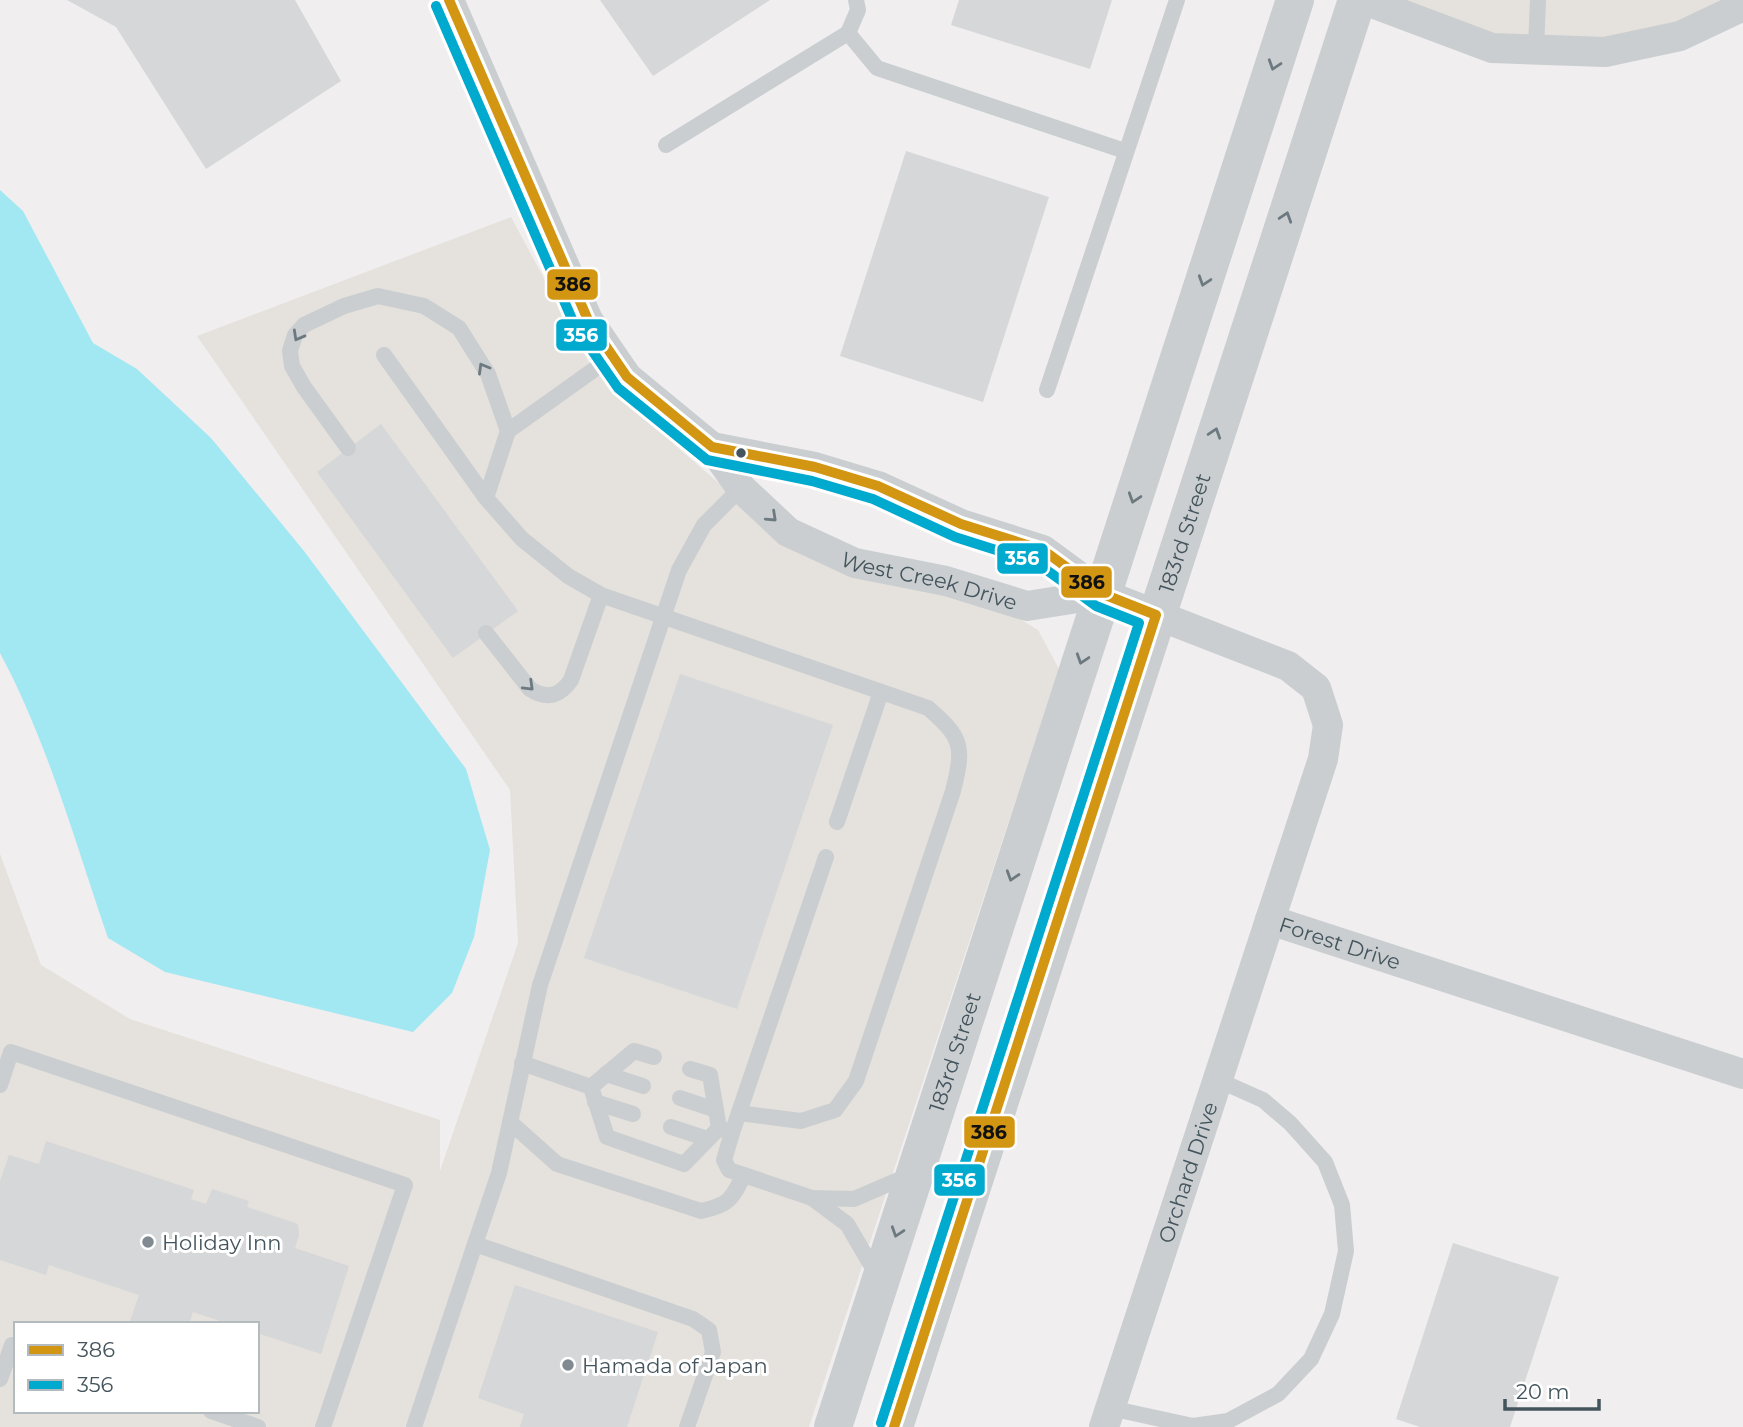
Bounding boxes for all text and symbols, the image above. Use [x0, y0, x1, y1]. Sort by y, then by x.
one-way arrow [1268, 58, 1282, 71]
one-way arrow [1278, 211, 1292, 224]
line badge: 386 [546, 268, 599, 301]
text: 386 [554, 273, 591, 296]
one-way arrow [1198, 275, 1212, 287]
line badge: 356 [555, 318, 608, 352]
text: 356 [563, 324, 598, 347]
one-way arrow [293, 328, 306, 341]
one-way arrow [478, 362, 491, 375]
one-way arrow [1207, 428, 1222, 440]
unlabelled marker [734, 446, 748, 460]
street label: 183rd Street [1153, 470, 1215, 596]
one-way arrow [1128, 491, 1142, 504]
one-way arrow [764, 509, 777, 521]
line badge: 356 [996, 542, 1049, 575]
street label: West Creek Drive [837, 546, 1020, 615]
text: 356 [1004, 547, 1039, 570]
line badge: 386 [1060, 565, 1113, 599]
text: 386 [1068, 571, 1105, 594]
one-way arrow [1076, 652, 1090, 665]
one-way arrow [521, 678, 534, 690]
one-way arrow [1006, 869, 1020, 881]
street label: Forest Drive [1276, 911, 1404, 974]
street label: 183rd Street [923, 989, 985, 1115]
street label: Orchard Drive [1153, 1099, 1222, 1246]
line badge: 386 [963, 1115, 1016, 1149]
text: 386 [970, 1121, 1007, 1144]
line badge: 356 [933, 1163, 986, 1197]
text: 356 [941, 1169, 976, 1192]
one-way arrow [891, 1225, 905, 1238]
place label: Holiday Inn [162, 1230, 281, 1255]
marker: Holiday Inn [140, 1234, 156, 1250]
legend [14, 1322, 259, 1413]
text: 386 [77, 1337, 115, 1362]
place label: Hamada of Japan [582, 1353, 768, 1378]
marker: Hamada of Japan [560, 1357, 576, 1373]
scale bar [1505, 1368, 1600, 1412]
text: 356 [77, 1372, 114, 1397]
text: 20 m [1516, 1379, 1570, 1404]

